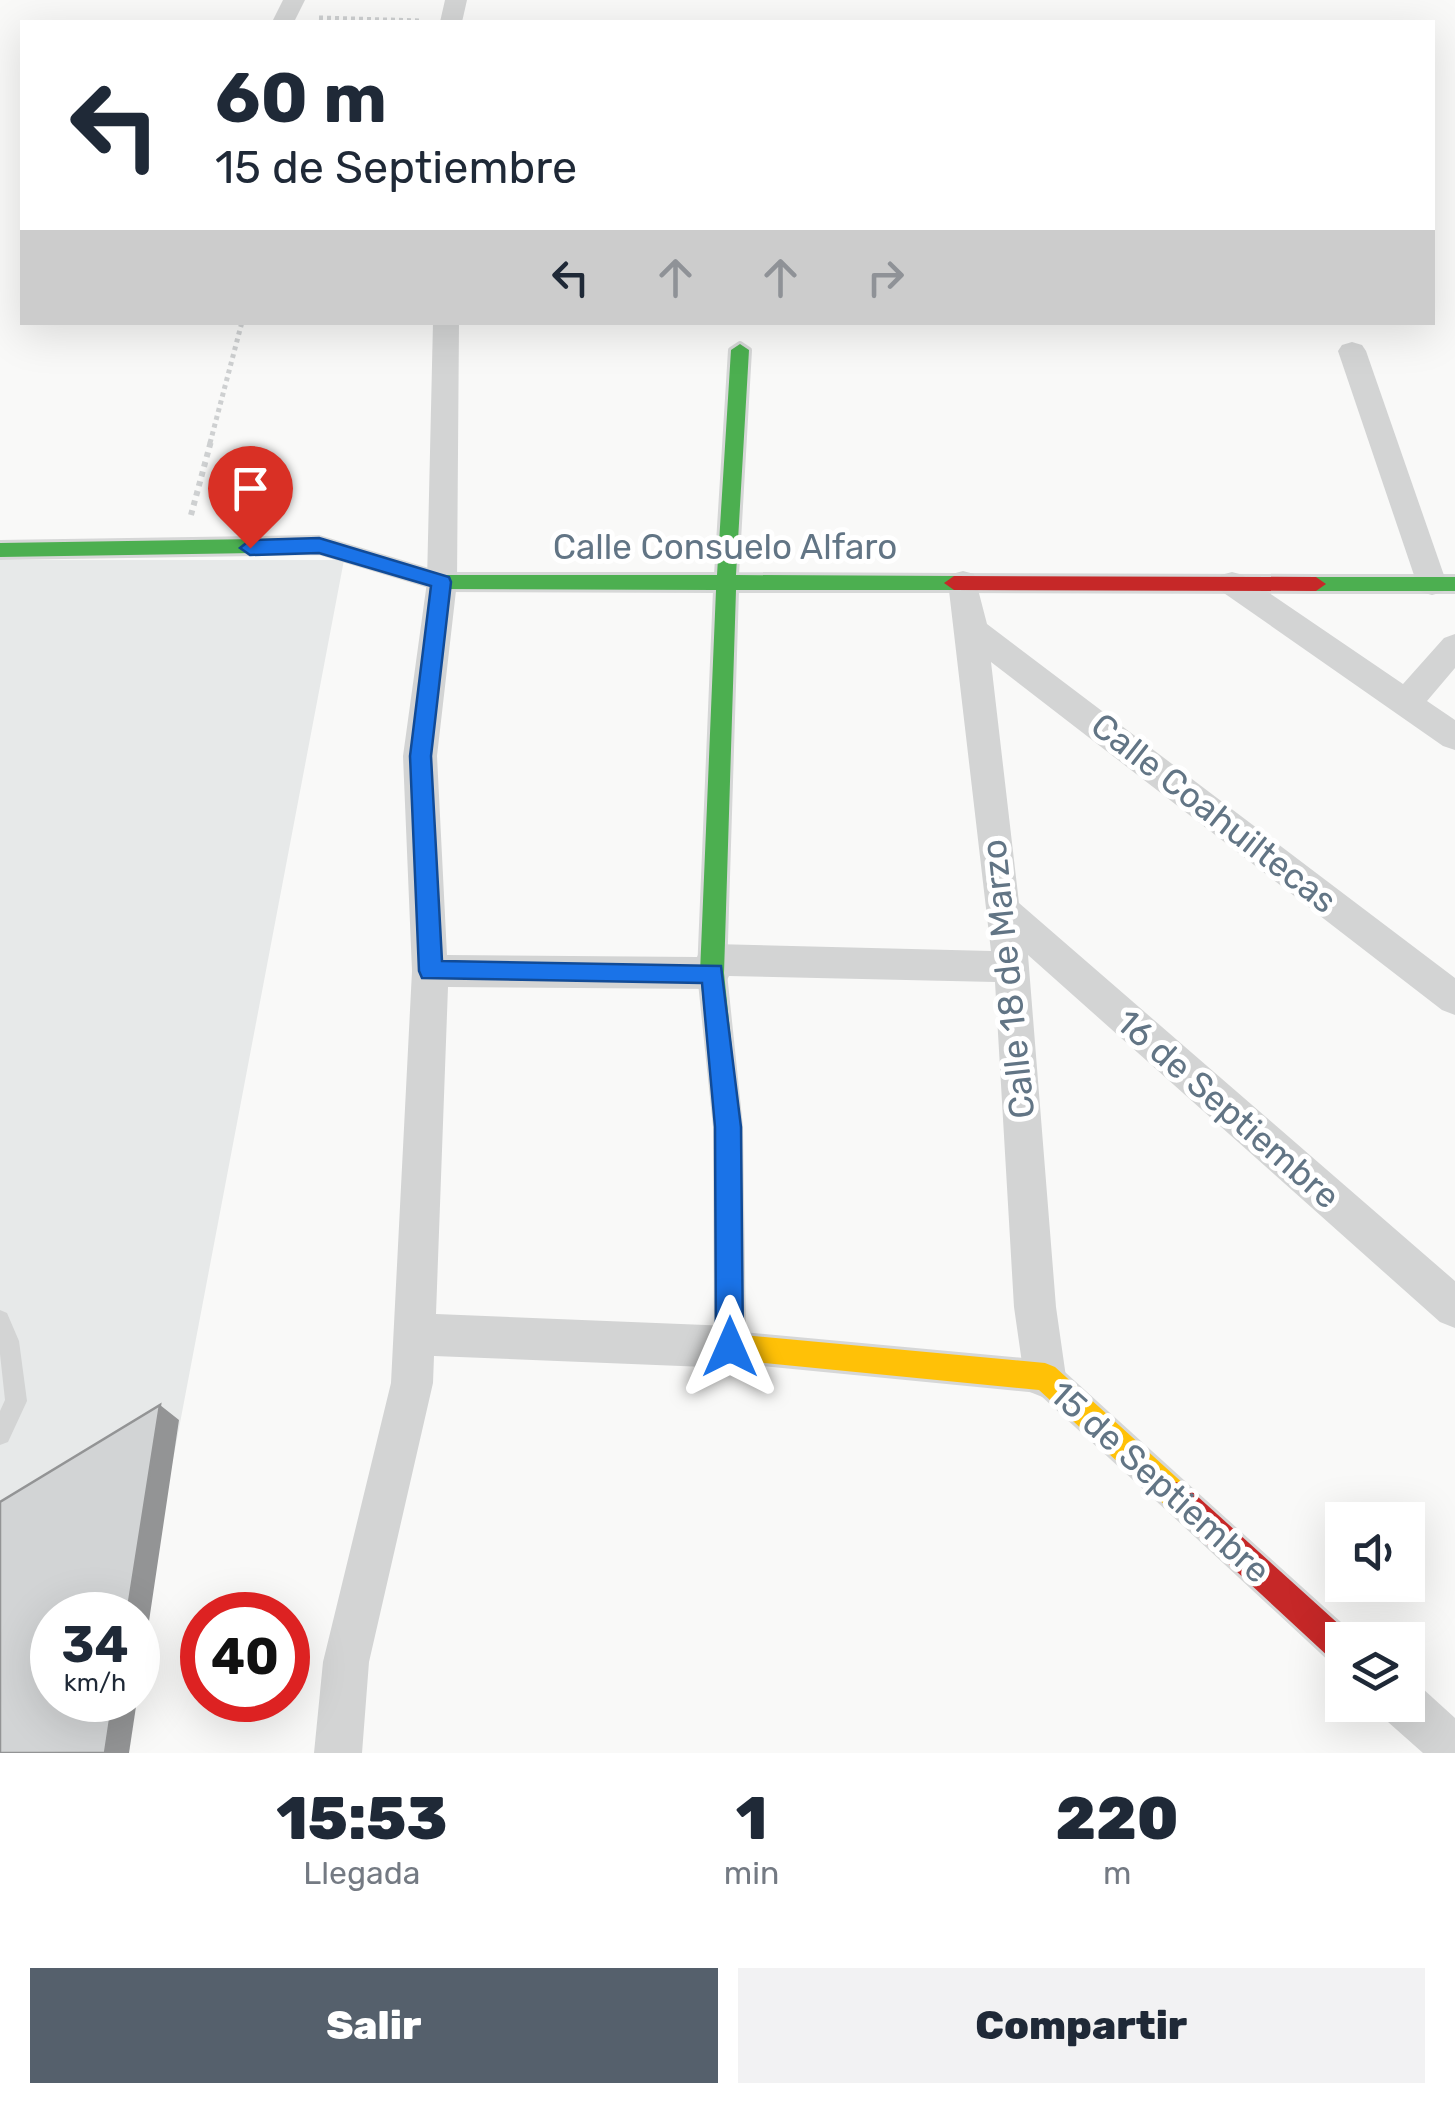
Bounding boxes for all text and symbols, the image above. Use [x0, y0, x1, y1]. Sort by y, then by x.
text: 60 m [215, 57, 387, 140]
icon: left [50, 60, 180, 190]
text: 15 de Septiembre [215, 141, 577, 194]
icon: left [543, 250, 598, 305]
icon: ahead [648, 250, 703, 305]
icon: ahead [753, 250, 808, 305]
icon: right [858, 250, 913, 305]
pin [208, 446, 293, 549]
icon: arrive [223, 461, 278, 516]
street label: Calle Consuelo Alfaro [553, 526, 897, 568]
street label: Calle Coahuiltecas [1083, 704, 1345, 922]
street label: Calle 18 de Marzo [972, 837, 1044, 1121]
street label: 16 de Septiembre [1108, 1001, 1348, 1217]
position arrow [678, 1295, 782, 1399]
street label: 15 de Septiembre [1041, 1372, 1279, 1592]
map controls [1325, 1502, 1425, 1722]
button: sound [1325, 1502, 1425, 1602]
speed limit sign: 40 [180, 1592, 310, 1722]
text: 34 [61, 1615, 129, 1675]
button: layers [1325, 1622, 1425, 1722]
text: km/h [64, 1668, 126, 1697]
text: 15:53 [276, 1783, 447, 1854]
text: 1 [736, 1783, 767, 1854]
text: 220 [1056, 1783, 1179, 1854]
text: Llegada [303, 1854, 420, 1892]
text: min [724, 1854, 779, 1892]
text: m [1103, 1854, 1131, 1892]
button: Salir [30, 1968, 718, 2083]
button: Compartir [738, 1968, 1425, 2083]

